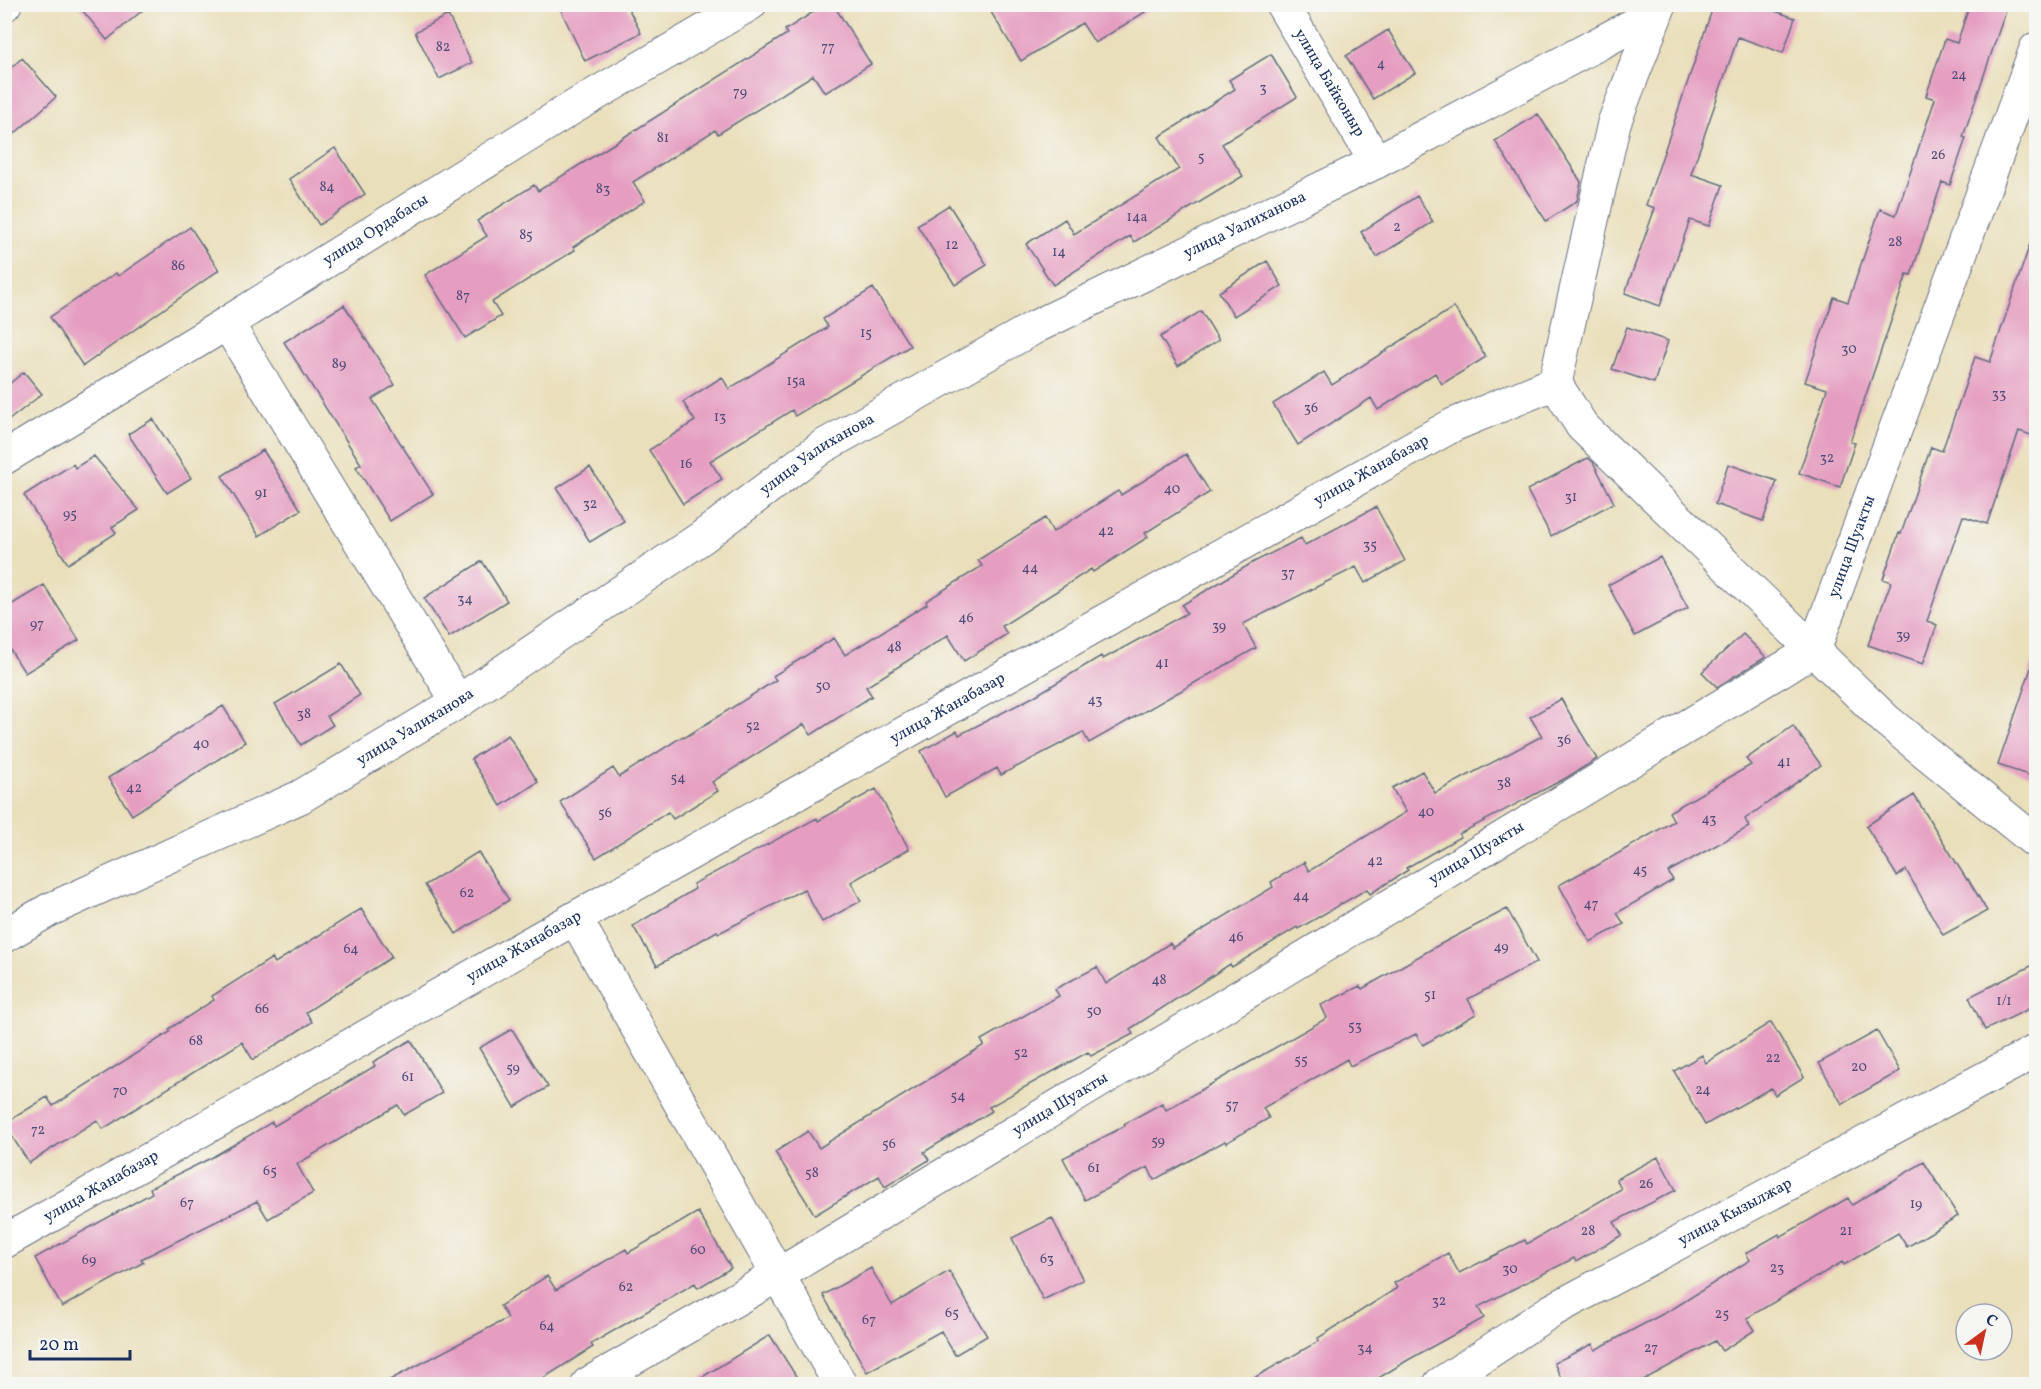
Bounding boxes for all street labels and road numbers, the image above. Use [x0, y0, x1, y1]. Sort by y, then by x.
street label: улица Байконыр [1288, 25, 1370, 141]
street label: улица Уалиханова [1180, 186, 1310, 264]
street label: улица Ордабасы [319, 189, 433, 271]
street label: улица Уалиханова [755, 409, 879, 501]
street label: улица Жанабазар [1310, 430, 1433, 512]
street label: улица Шуакты [1823, 492, 1881, 601]
street label: улица Жанабазар [886, 668, 1009, 750]
street label: улица Уалиханова [352, 683, 479, 771]
street label: улица Шуакты [1425, 816, 1529, 891]
street label: улица Жанабазар [463, 905, 586, 988]
street label: улица Шуакты [1009, 1067, 1112, 1142]
street label: улица Жанабазар [40, 1145, 163, 1228]
street label: улица Кызылжар [1674, 1173, 1796, 1252]

